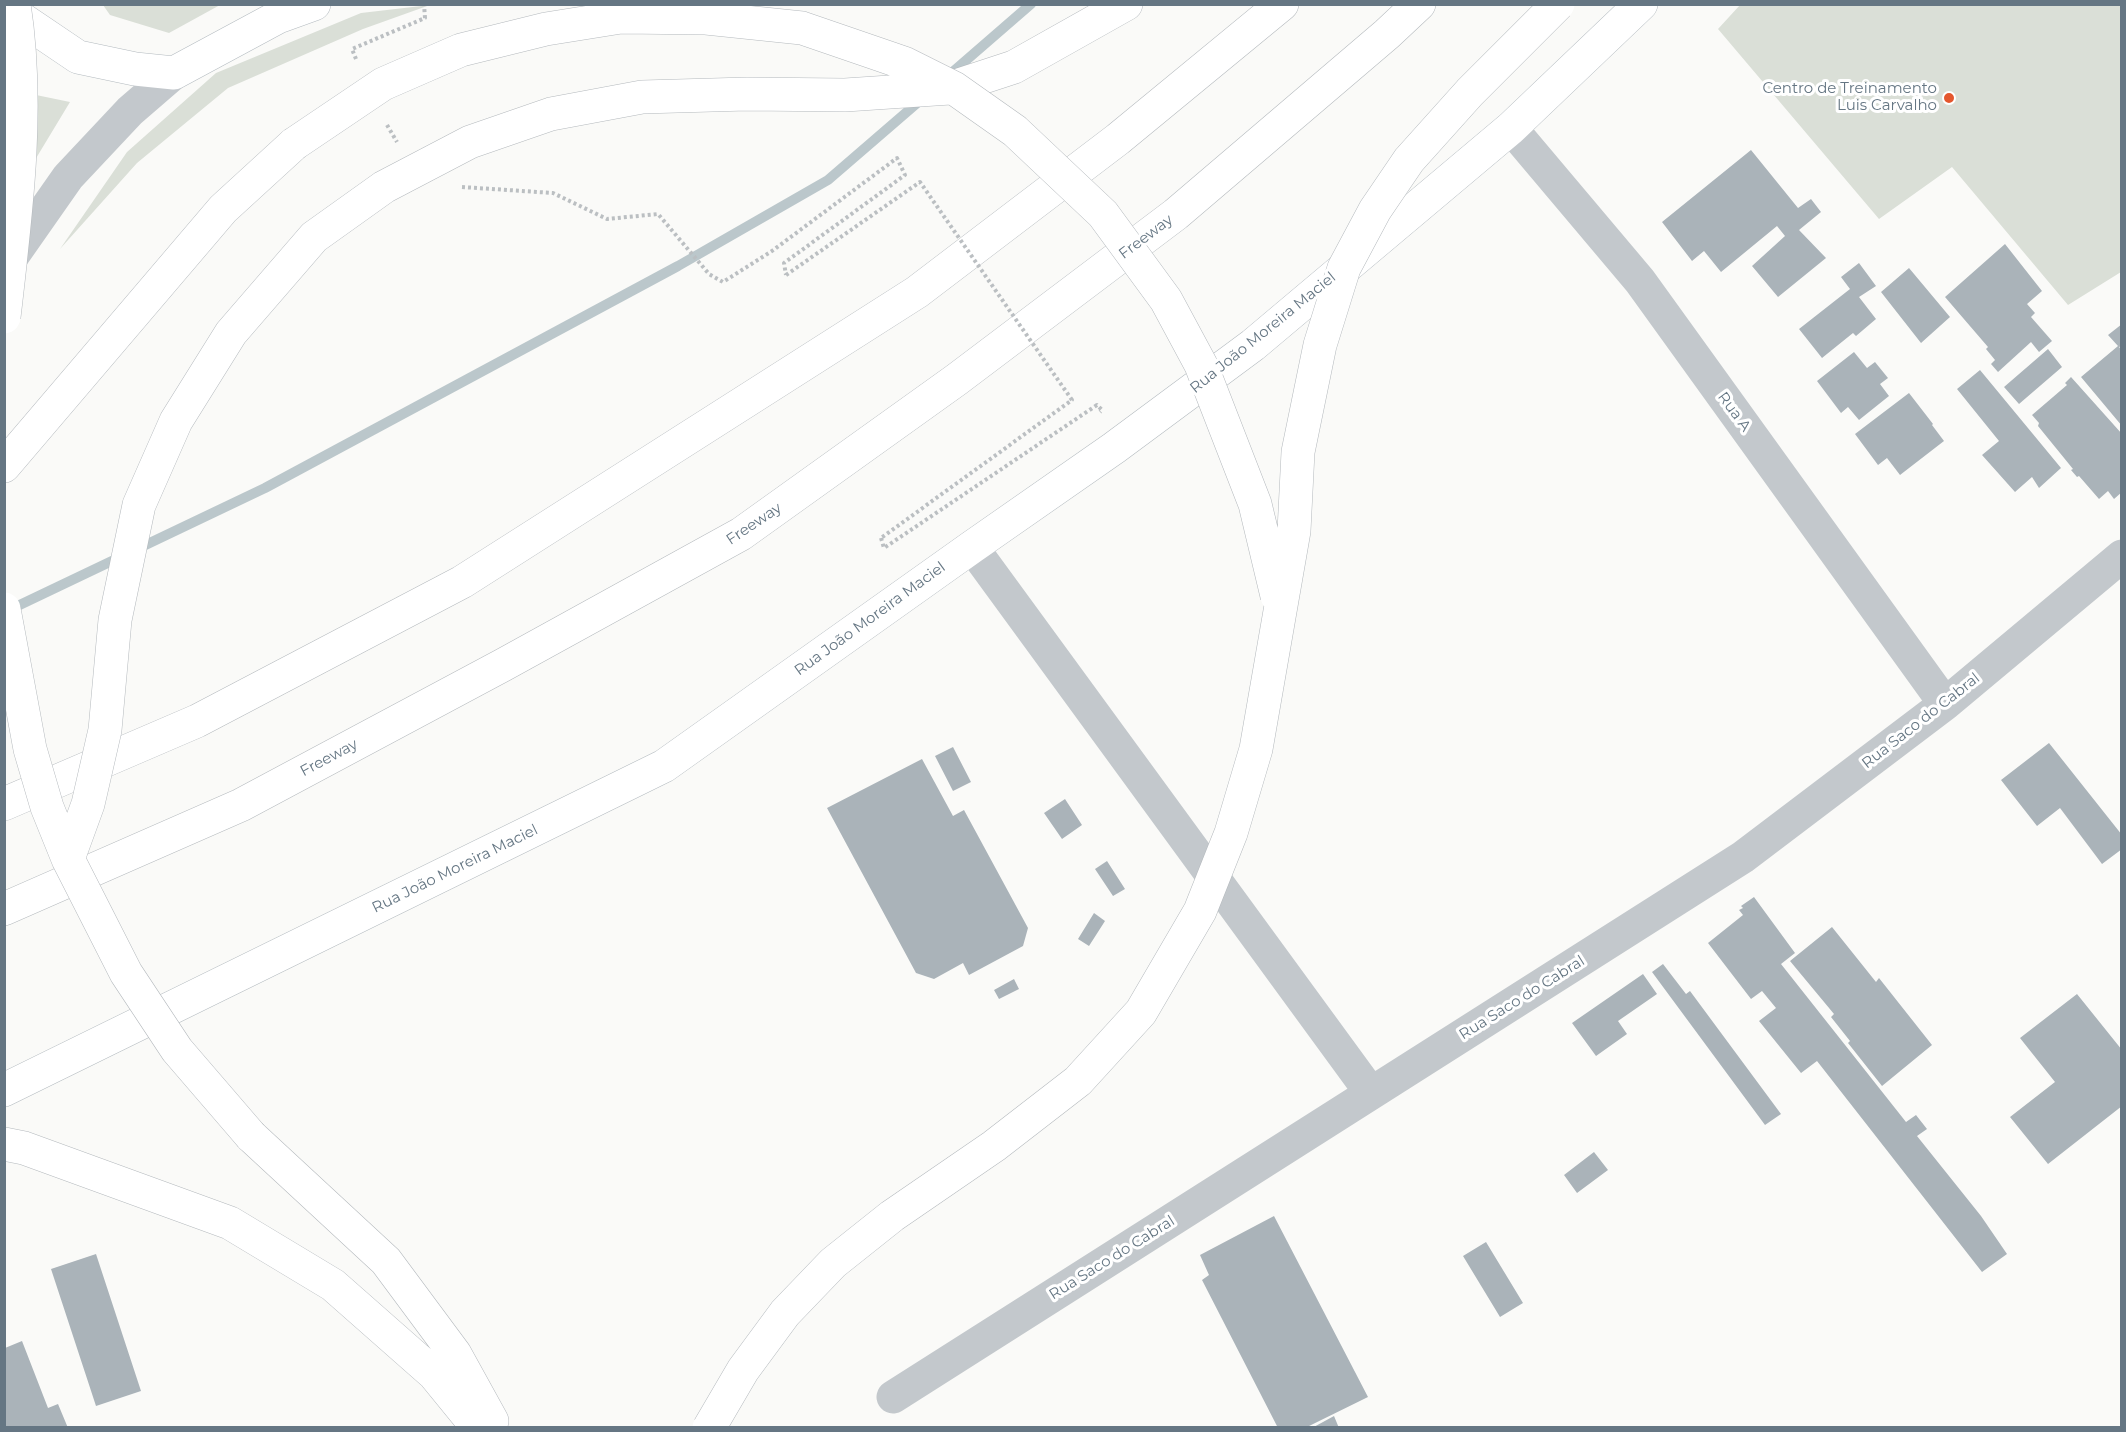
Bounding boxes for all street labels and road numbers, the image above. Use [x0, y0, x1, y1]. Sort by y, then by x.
street label: Freeway [1116, 211, 1176, 263]
street label: Rua João Moreira Maciel [1187, 269, 1339, 397]
street label: Rua A [1714, 389, 1754, 435]
street label: Freeway [723, 499, 785, 549]
street label: Rua João Moreira Maciel [791, 558, 949, 680]
street label: Rua Saco do Cabral [1858, 669, 1984, 773]
street label: Freeway [297, 735, 361, 781]
street label: Rua João Moreira Maciel [369, 821, 541, 917]
street label: Rua Saco do Cabral [1456, 952, 1588, 1044]
street label: Rua Saco do Cabral [1046, 1212, 1178, 1304]

